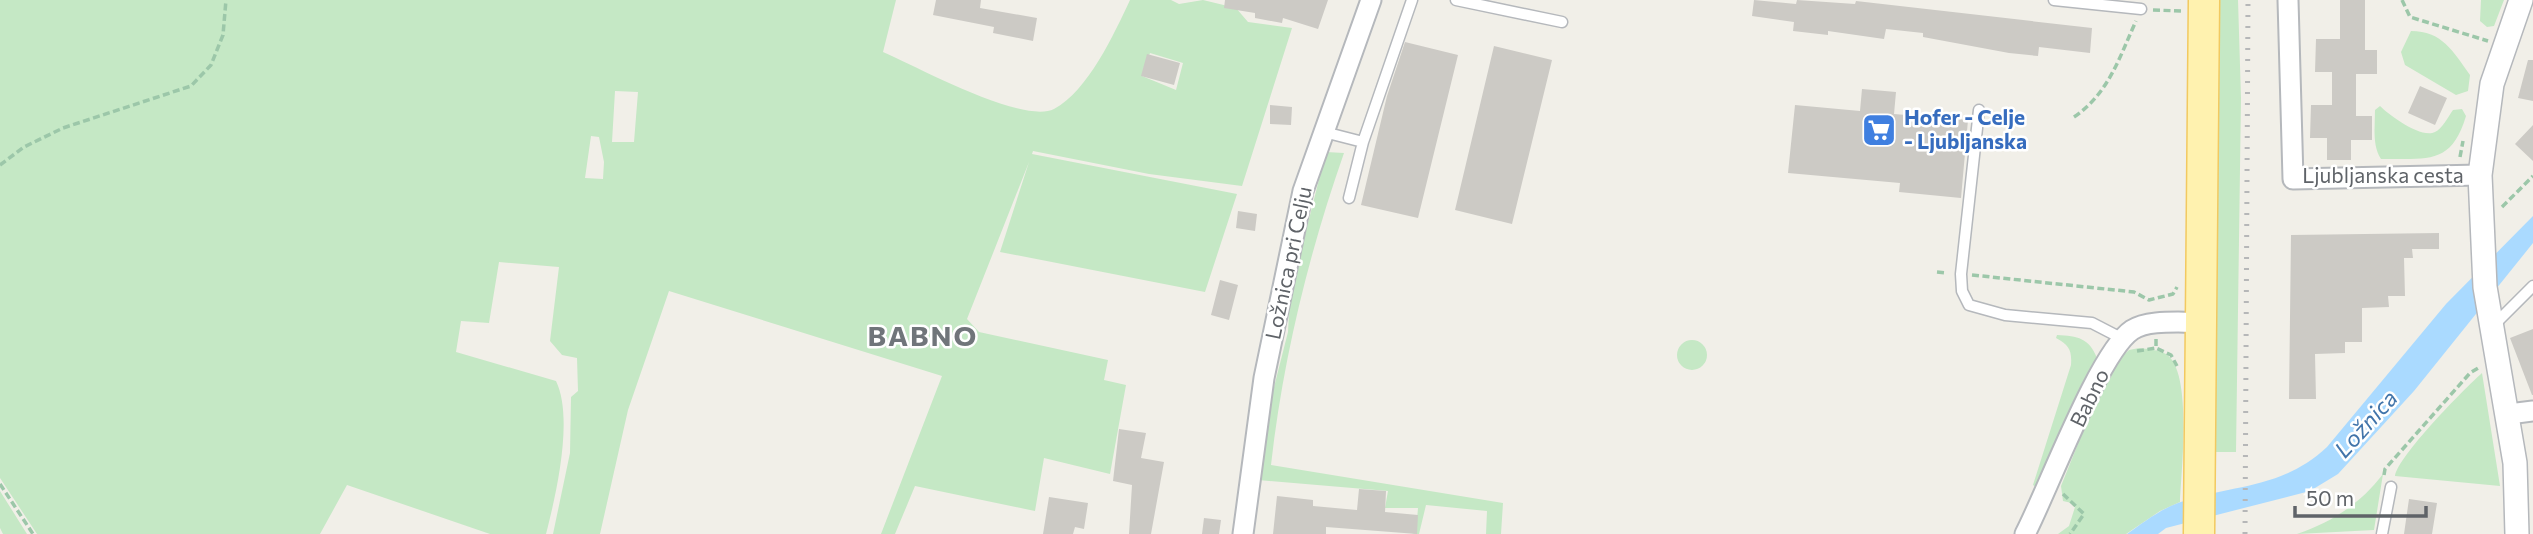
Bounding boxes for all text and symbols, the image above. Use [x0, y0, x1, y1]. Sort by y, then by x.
place label: Hofer - Celje - Ljubljanska [1904, 104, 2027, 153]
supermarket icon: Hofer - Celje - Ljubljanska [1860, 111, 1898, 149]
street label: Ljubljanska cesta [2302, 162, 2464, 187]
street label: Ložnica pri Celju [1259, 184, 1316, 342]
district label: BABNO [868, 318, 978, 352]
street label: Babno [2064, 364, 2113, 430]
water label: Ložnica [2328, 384, 2403, 463]
scale bar [2295, 475, 2426, 518]
text: 50 m [2306, 485, 2354, 510]

